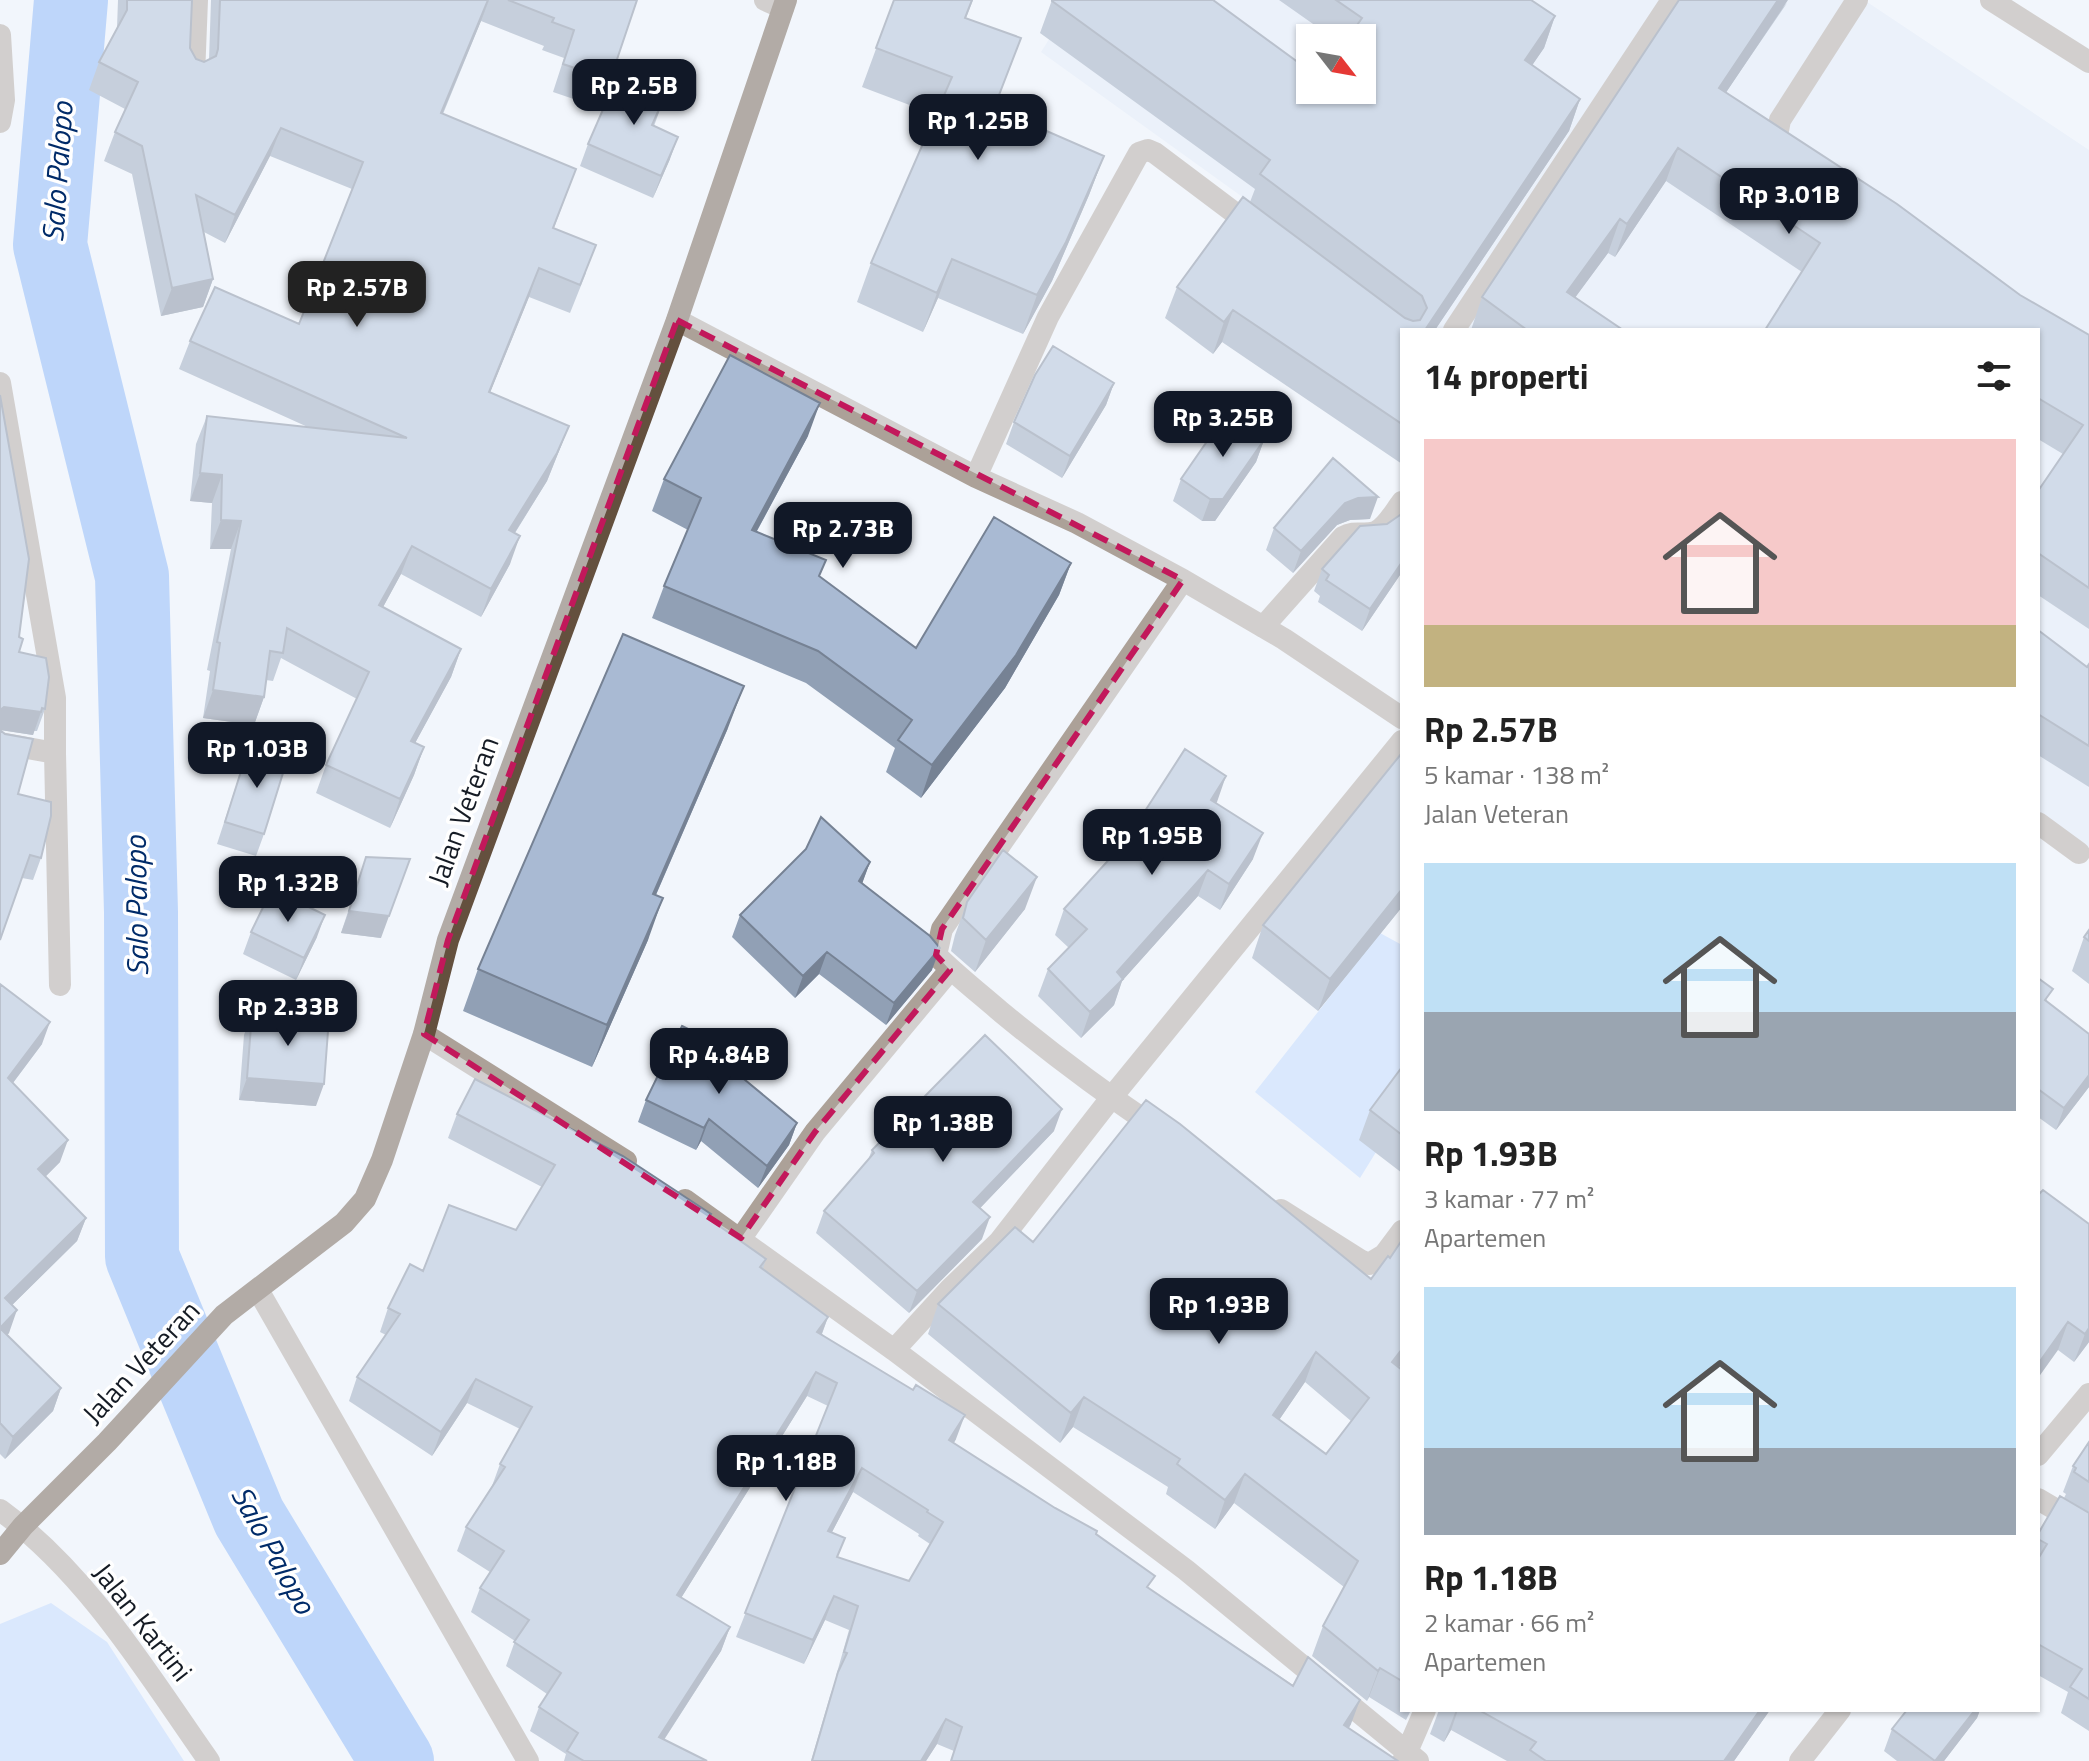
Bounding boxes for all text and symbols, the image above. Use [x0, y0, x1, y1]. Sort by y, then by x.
north arrow [1296, 24, 1376, 104]
map controls [1296, 24, 1376, 104]
pin: Rp 2.5B [560, 59, 708, 127]
text: Rp 2.5B [590, 65, 678, 104]
pin: Rp 1.25B [895, 94, 1061, 162]
water label: Salo Palopo [29, 99, 85, 244]
text: Rp 1.25B [927, 100, 1029, 139]
pin: Rp 3.01B [1706, 168, 1872, 236]
text: Rp 3.01B [1738, 174, 1840, 213]
pin: Rp 2.57B [274, 261, 440, 329]
text: Rp 2.57B [306, 267, 408, 306]
text: 14 properti [1424, 350, 1588, 402]
icon: filters [1972, 354, 2016, 398]
pin: Rp 3.25B [1140, 391, 1306, 459]
text: Rp 3.25B [1172, 397, 1274, 436]
icon: home [1648, 491, 1792, 635]
pin: Rp 2.73B [760, 502, 926, 570]
text: Rp 2.73B [792, 508, 894, 547]
text: Rp 2.57B [1424, 703, 1558, 755]
pin: Rp 1.03B [174, 722, 340, 790]
text: Rp 1.03B [206, 728, 308, 767]
street label: Jalan Veteran [416, 730, 509, 891]
text: 5 kamar · 138 m² [1424, 755, 1609, 794]
text: Jalan Veteran [1424, 794, 1569, 833]
pin: Rp 1.95B [1069, 809, 1235, 877]
text: Rp 1.95B [1101, 815, 1203, 854]
water label: Salo Palopo [112, 834, 160, 977]
pin: Rp 1.32B [205, 856, 371, 924]
text: Rp 1.32B [237, 862, 339, 901]
icon: home [1648, 915, 1792, 1059]
pin: Rp 2.33B [205, 980, 371, 1048]
text: Rp 2.33B [237, 986, 339, 1025]
pin: Rp 4.84B [636, 1028, 802, 1096]
text: Rp 4.84B [668, 1034, 770, 1073]
pin: Rp 1.38B [860, 1096, 1026, 1164]
text: Rp 1.38B [892, 1102, 994, 1141]
text: Rp 1.93B [1424, 1127, 1558, 1179]
text: 3 kamar · 77 m² [1424, 1179, 1594, 1218]
text: Apartemen [1424, 1218, 1546, 1257]
pin: Rp 1.93B [1136, 1278, 1302, 1346]
text: Rp 1.93B [1168, 1284, 1270, 1323]
street label: Jalan Veteran [72, 1290, 210, 1433]
icon: home [1648, 1339, 1792, 1483]
pin: Rp 1.18B [703, 1435, 869, 1503]
text: Rp 1.18B [735, 1441, 837, 1480]
water label: Salo Palopo [220, 1477, 329, 1623]
text: Rp 1.18B [1424, 1551, 1558, 1603]
street label: Jalan Kartini [83, 1553, 204, 1690]
text: 2 kamar · 66 m² [1424, 1603, 1594, 1642]
text: Apartemen [1424, 1642, 1546, 1681]

